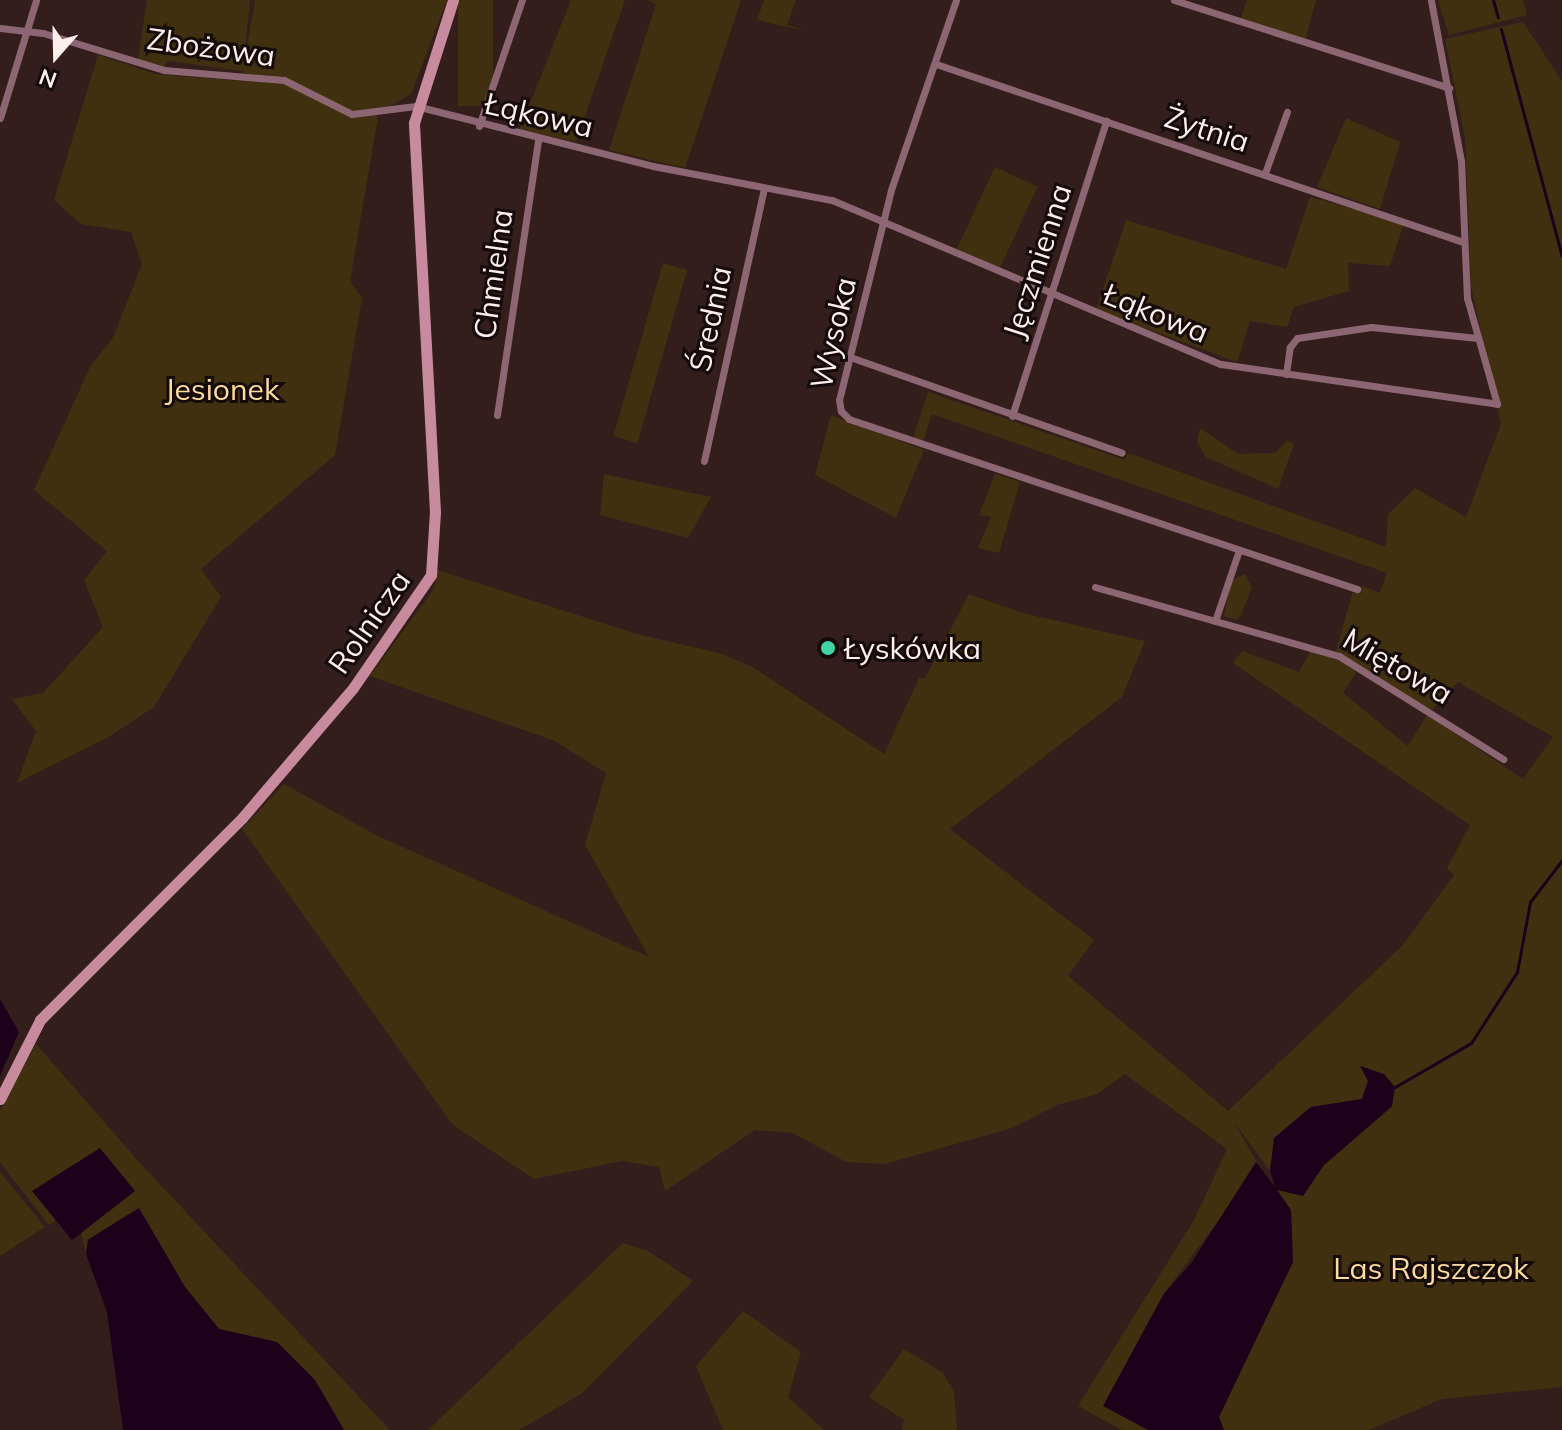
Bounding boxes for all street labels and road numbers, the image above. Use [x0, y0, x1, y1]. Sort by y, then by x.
street label: Zbożowa [145, 20, 277, 74]
street label: Łąkowa [481, 85, 597, 145]
street label: Żytnia [1160, 99, 1254, 159]
street label: Jęczmienna [995, 180, 1079, 342]
street label: Chmielna [466, 207, 520, 341]
street label: Średnia [681, 263, 739, 375]
street label: Wysoka [803, 274, 863, 392]
street label: Łąkowa [1098, 276, 1214, 350]
street label: Rolnicza [321, 563, 417, 681]
street label: Miętowa [1337, 620, 1459, 712]

